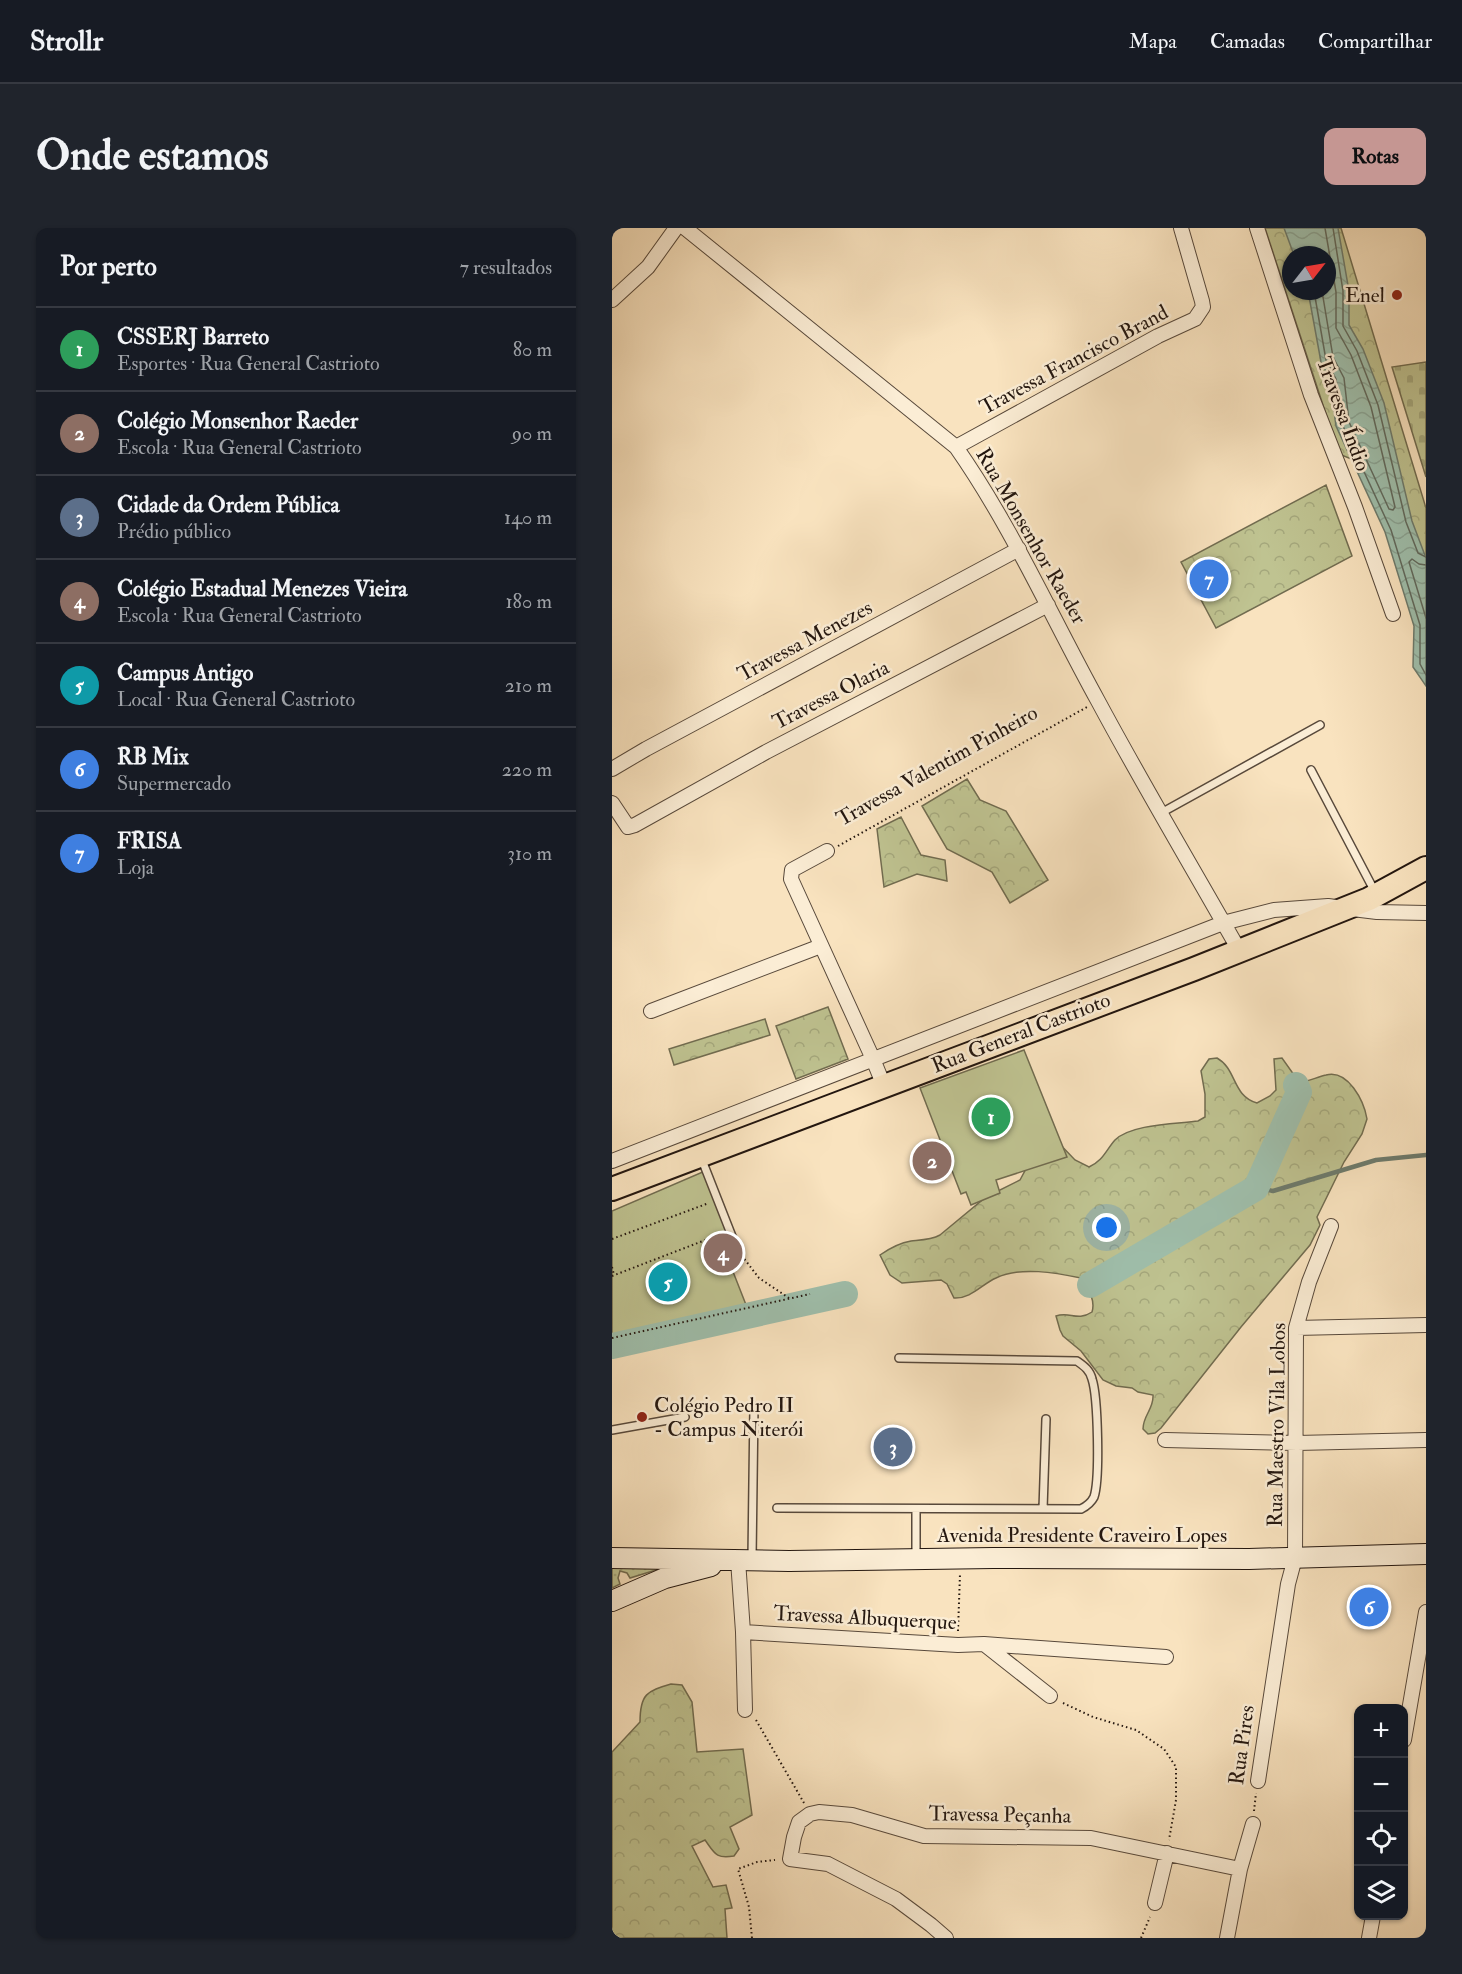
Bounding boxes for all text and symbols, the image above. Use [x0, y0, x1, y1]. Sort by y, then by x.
text: Strollr [30, 24, 103, 59]
text: Mapa [1129, 28, 1177, 55]
text: Camadas [1210, 28, 1285, 55]
text: Compartilhar [1318, 28, 1432, 55]
button: Rotas [1324, 128, 1426, 185]
text: Onde estamos [36, 130, 269, 182]
north arrow [1282, 246, 1336, 300]
text: Por perto [60, 251, 157, 283]
text: 7 resultados [460, 255, 552, 280]
place label: Enel [1345, 282, 1386, 309]
marker: Enel [1390, 288, 1404, 302]
street label: Travessa Francisco Brand [975, 299, 1174, 421]
text: CSSERJ Barreto [117, 323, 269, 351]
text: 1 [76, 337, 83, 362]
text: 80 m [513, 337, 552, 362]
text: Esportes · Rua General Castrioto [117, 351, 380, 376]
street label: Travessa Índio [1310, 353, 1376, 475]
text: Colégio Monsenhor Raeder [117, 407, 358, 435]
text: 2 [74, 421, 85, 446]
text: 90 m [512, 421, 552, 446]
text: Escola · Rua General Castrioto [117, 435, 362, 460]
street label: Rua Monsenhor Raeder [970, 443, 1093, 629]
text: Cidade da Ordem Pública [117, 491, 340, 519]
text: 3 [76, 505, 83, 530]
text: 140 m [504, 505, 552, 530]
text: Prédio público [117, 519, 231, 544]
pin: 7 [1190, 556, 1228, 602]
text: Colégio Estadual Menezes Vieira [117, 575, 407, 603]
text: 4 [74, 589, 85, 614]
text: 180 m [505, 589, 552, 614]
street label: Travessa Menezes [733, 594, 877, 688]
text: Escola · Rua General Castrioto [117, 603, 362, 628]
street label: Travessa Olaria [768, 654, 894, 736]
text: Campus Antigo [117, 659, 253, 687]
text: 5 [75, 673, 84, 698]
text: 210 m [505, 673, 552, 698]
text: Local · Rua General Castrioto [117, 687, 355, 712]
street label: Travessa Valentim Pinheiro [832, 699, 1042, 833]
text: RB Mix [117, 743, 189, 771]
text: 6 [74, 757, 85, 782]
text: 220 m [502, 757, 552, 782]
text: Supermercado [117, 771, 231, 796]
text: FRISA [117, 827, 182, 855]
text: 7 [75, 841, 84, 866]
text: 310 m [507, 841, 552, 866]
text: Loja [117, 855, 154, 880]
street label: Rua General Castrioto [928, 986, 1114, 1080]
pin: 1 [972, 1094, 1010, 1140]
pin: 2 [912, 1138, 952, 1184]
your location [1092, 1213, 1121, 1242]
pin: 4 [704, 1230, 742, 1276]
pin: 5 [648, 1260, 688, 1304]
street label: Rua Maestro Vila Lobos [1262, 1323, 1292, 1527]
place label: Colégio Pedro II - Campus Niterói [654, 1392, 804, 1443]
marker: Colégio Pedro II - Campus Niterói [635, 1410, 649, 1424]
pin: 3 [874, 1424, 912, 1470]
street label: Avenida Presidente Craveiro Lopes [936, 1522, 1227, 1549]
pin: 6 [1350, 1584, 1389, 1630]
street label: Travessa Albuquerque [773, 1600, 957, 1636]
street label: Rua Pires [1223, 1703, 1261, 1787]
map controls [1354, 1704, 1408, 1920]
button: + [1354, 1704, 1408, 1758]
button: − [1354, 1758, 1408, 1812]
street label: Travessa Peçanha [928, 1800, 1072, 1830]
button: locate [1354, 1812, 1408, 1866]
button: layers [1354, 1866, 1408, 1920]

